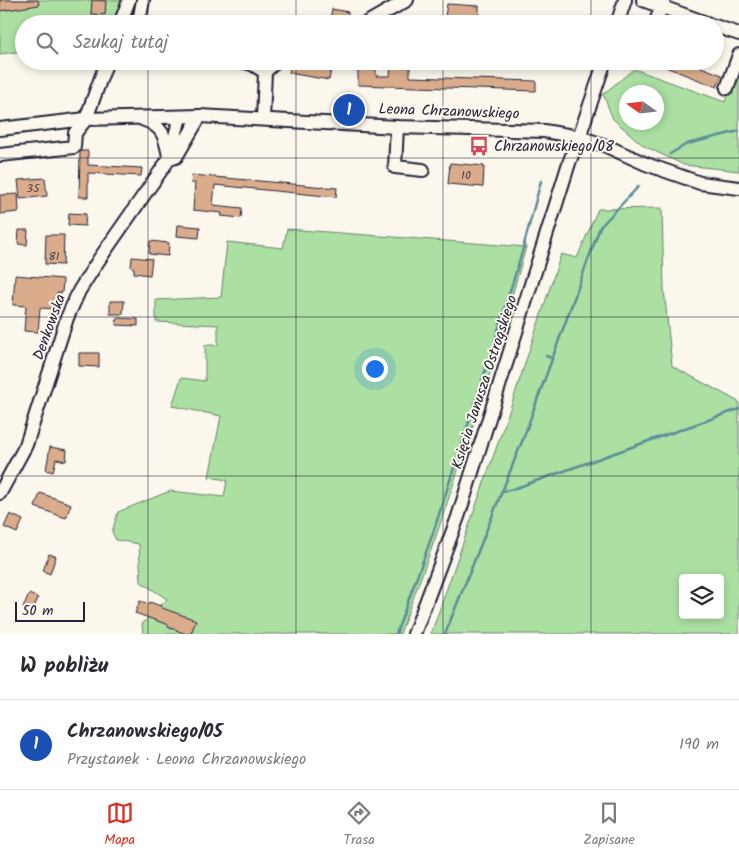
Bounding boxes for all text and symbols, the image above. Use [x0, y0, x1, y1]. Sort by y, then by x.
search box [15, 15, 724, 70]
text: Szukaj tutaj [73, 28, 168, 58]
icon: search [33, 29, 61, 57]
north arrow [619, 85, 664, 130]
pin: 1 [333, 91, 365, 129]
street label: Leona Chrzanowskiego [378, 98, 520, 126]
bus stop icon: Chrzanowskiego/08 [468, 135, 490, 157]
place label: Chrzanowskiego/08 [494, 135, 615, 159]
house number: 10 [461, 166, 471, 185]
house number: 35 [26, 179, 41, 198]
house number: 81 [49, 247, 60, 266]
street label: Denkowska [27, 291, 73, 364]
street label: Księcia Janusza Ostrogskiego [445, 292, 525, 473]
your location [362, 356, 388, 382]
map controls [679, 574, 724, 619]
button: layers [679, 574, 724, 619]
scale bar [15, 599, 85, 622]
text: 50 m [22, 600, 53, 622]
text: W pobliżu [20, 650, 108, 683]
text: Chrzanowskiego/05 [67, 717, 223, 747]
text: 1 [34, 732, 38, 757]
text: 190 m [679, 732, 719, 757]
text: Przystanek · Leona Chrzanowskiego [67, 747, 306, 772]
tab: Mapa [104, 799, 135, 851]
tab: Trasa [344, 799, 375, 851]
tab: Zapisane [583, 799, 635, 851]

